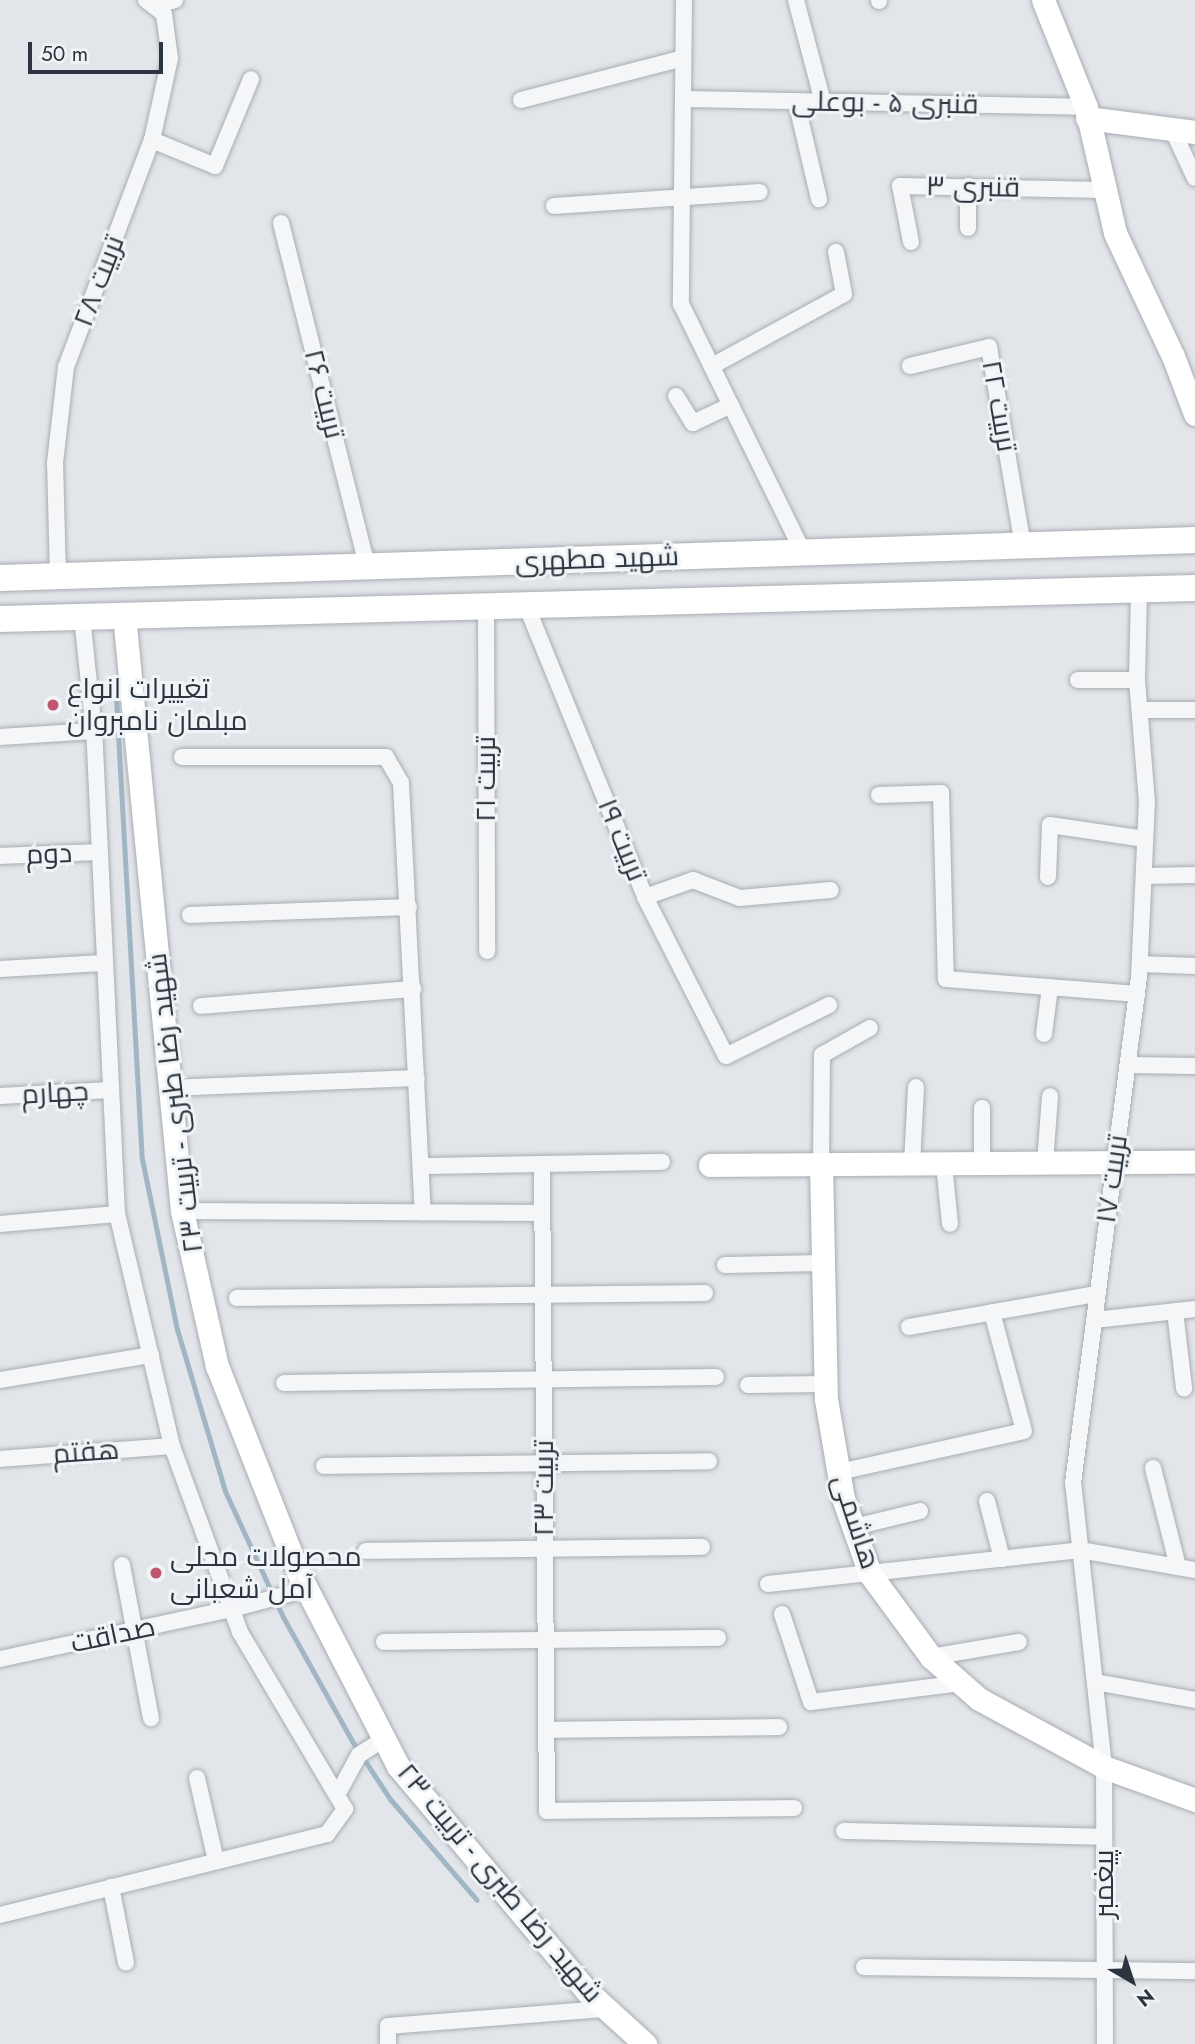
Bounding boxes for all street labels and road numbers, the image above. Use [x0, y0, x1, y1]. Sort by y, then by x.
street label: قنبری ۵ - بوعلی [791, 85, 979, 121]
street label: قنبری ۳ [926, 169, 1020, 205]
street label: تربیت ۲۸ [66, 231, 132, 331]
street label: تربیت ۲۶ [297, 346, 351, 442]
street label: تربیت ۲۲ [974, 358, 1024, 454]
street label: شهید مطهری [514, 539, 680, 579]
street label: تربیت ۲۱ [469, 736, 503, 822]
street label: تربیت ۱۹ [590, 794, 654, 886]
street label: دوم [25, 836, 73, 872]
street label: شهید رضا طبری - تربیت ۲۳ [140, 951, 210, 1255]
street label: چهارم [21, 1074, 89, 1112]
street label: تربیت ۱۷ [1089, 1133, 1135, 1225]
street label: هفتم [51, 1433, 121, 1471]
street label: تربیت ۲۳ [527, 1440, 561, 1536]
street label: هاشمی [825, 1471, 887, 1573]
street label: صداقت [68, 1610, 158, 1660]
street label: شهید رضا طبری - تربیت ۲۳ [390, 1757, 610, 2009]
street label: پیغمبر [1087, 1849, 1121, 1919]

